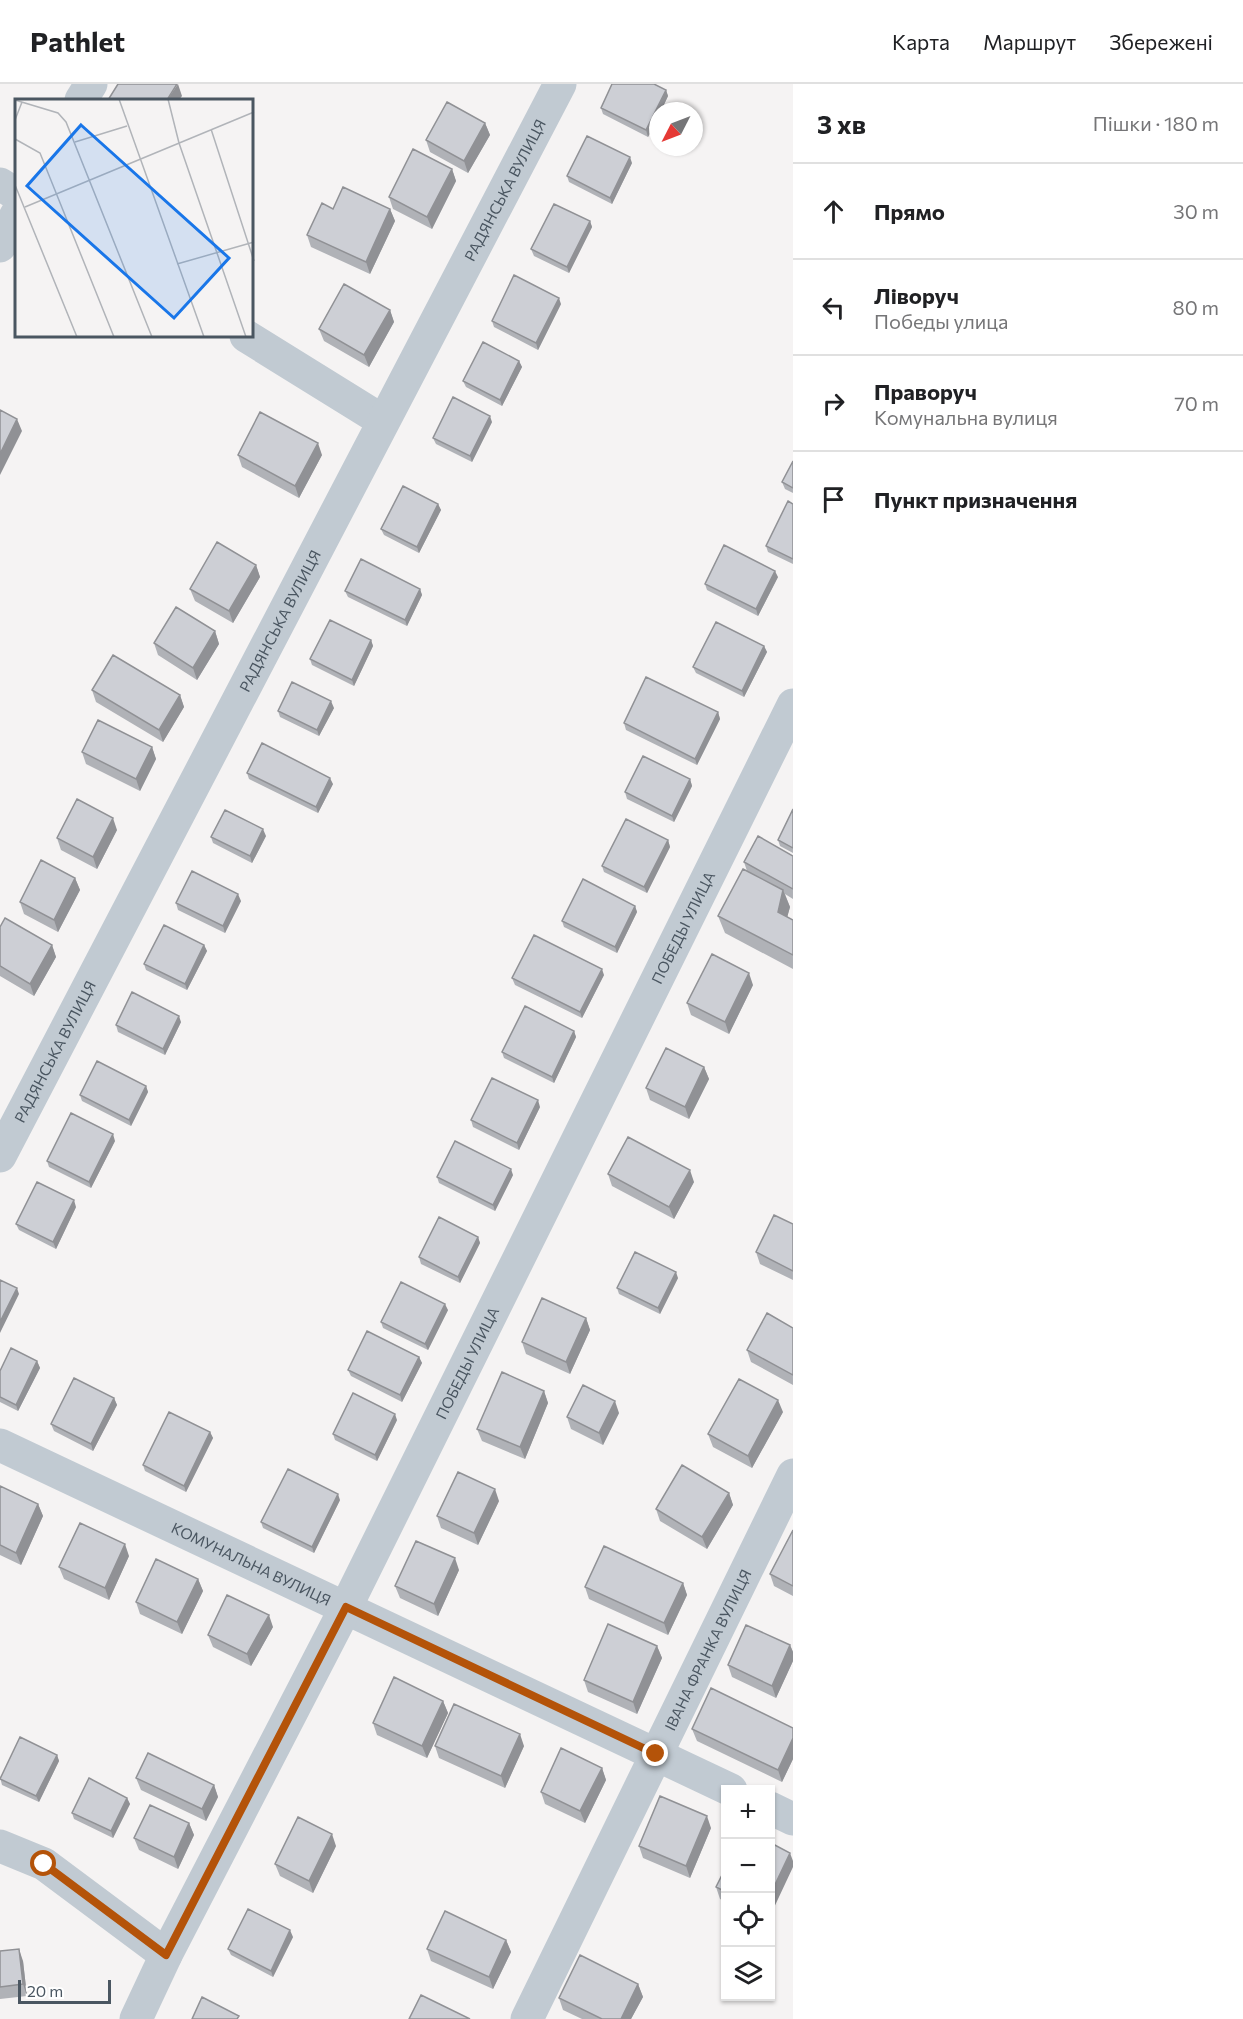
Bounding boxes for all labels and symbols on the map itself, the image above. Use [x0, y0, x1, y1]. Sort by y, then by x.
inset map [15, 99, 254, 338]
north arrow [649, 102, 703, 156]
street label: РАДЯНСЬКА ВУЛИЦЯ [460, 116, 549, 264]
street label: РАДЯНСЬКА ВУЛИЦЯ [235, 547, 324, 695]
street label: ПОБЕДЫ УЛИЦА [647, 868, 718, 986]
street label: РАДЯНСЬКА ВУЛИЦЯ [10, 978, 99, 1125]
street label: ПОБЕДЫ УЛИЦА [432, 1304, 502, 1422]
street label: КОМУНАЛЬНА ВУЛИЦЯ [169, 1518, 334, 1609]
street label: ІВАНА ФРАНКА ВУЛИЦЯ [660, 1566, 755, 1733]
route end [642, 1740, 668, 1766]
route start [30, 1850, 56, 1876]
scale bar [18, 1977, 111, 2004]

